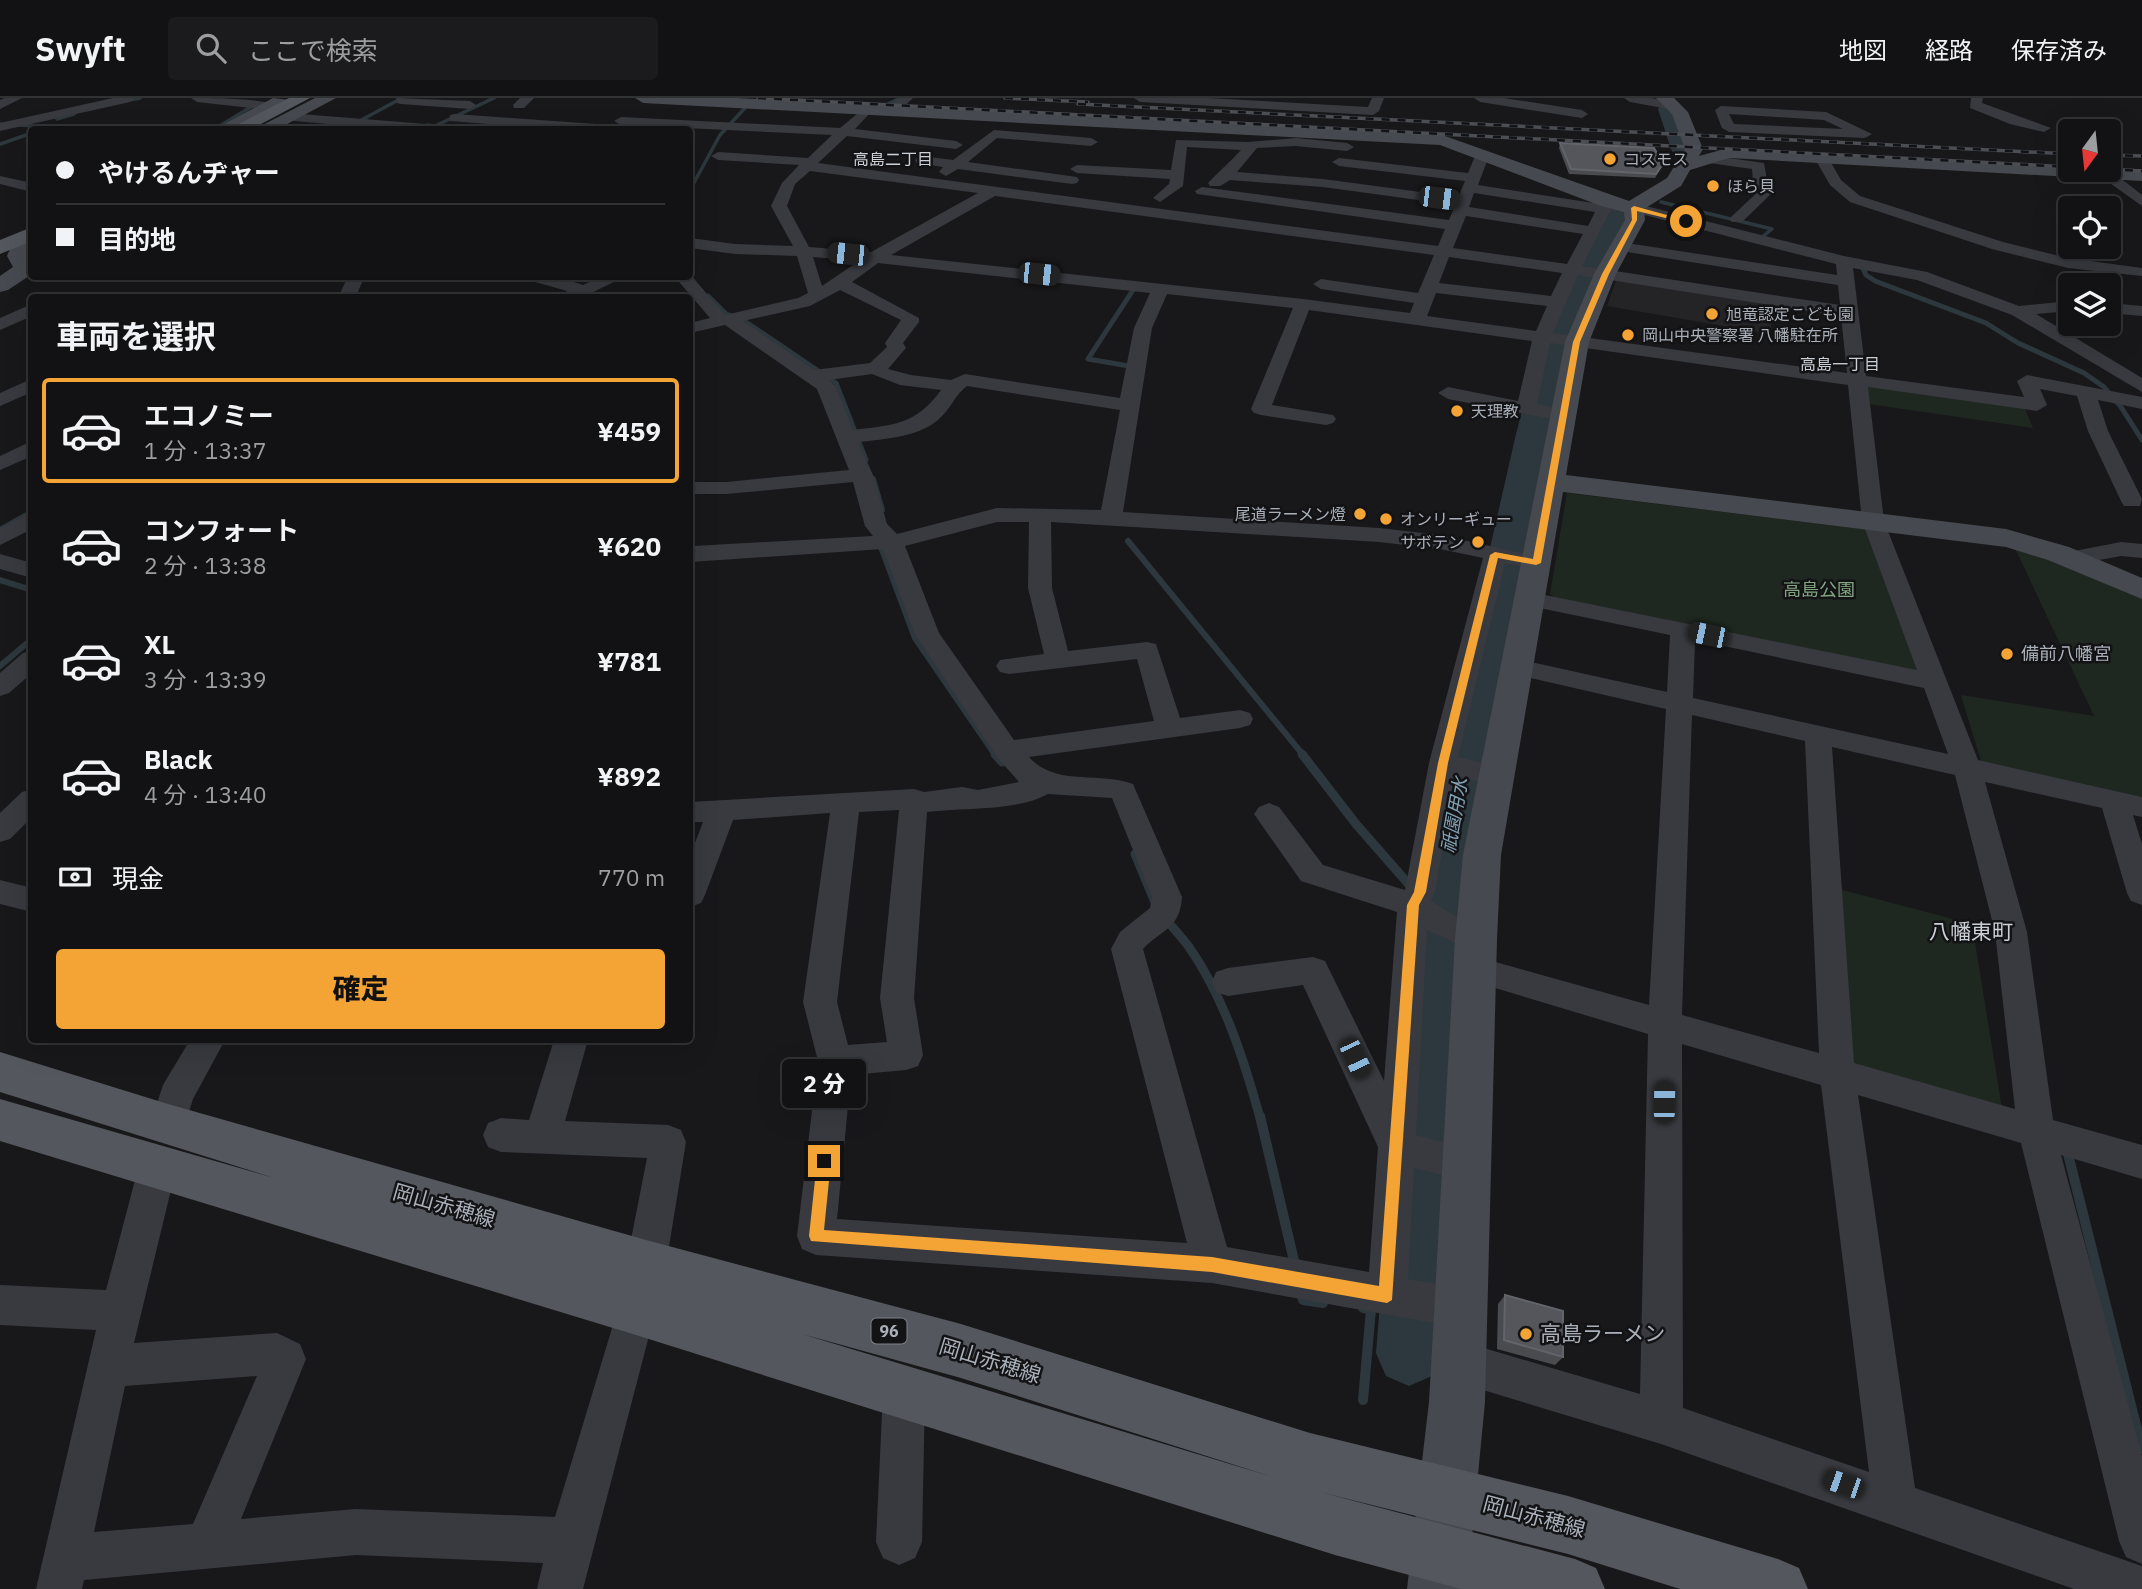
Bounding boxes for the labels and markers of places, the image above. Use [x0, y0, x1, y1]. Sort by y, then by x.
place label: コスモス [1624, 149, 1688, 169]
marker: コスモス [1602, 151, 1618, 167]
place label: ほら貝 [1727, 176, 1775, 196]
marker: ほら貝 [1705, 178, 1721, 194]
place label: 旭竜認定こども園 [1726, 304, 1854, 324]
marker: 旭竜認定こども園 [1704, 306, 1720, 322]
place label: 岡山中央警察署 八幡駐在所 [1642, 325, 1838, 345]
marker: 岡山中央警察署 八幡駐在所 [1620, 327, 1636, 343]
place label: 天理教 [1471, 401, 1519, 421]
marker: 天理教 [1449, 403, 1465, 419]
place label: 尾道ラーメン燈 [1235, 504, 1346, 524]
marker: 尾道ラーメン燈 [1352, 506, 1368, 522]
place label: オンリーギュー [1400, 509, 1512, 529]
marker: オンリーギュー [1378, 511, 1394, 527]
place label: サボテン [1400, 532, 1464, 552]
marker: サボテン [1470, 534, 1486, 550]
place label: 備前八幡宮 [2021, 642, 2111, 665]
marker: 備前八幡宮 [1999, 646, 2015, 662]
place label: 高島ラーメン [1540, 1319, 1665, 1347]
marker: 高島ラーメン [1518, 1326, 1534, 1342]

